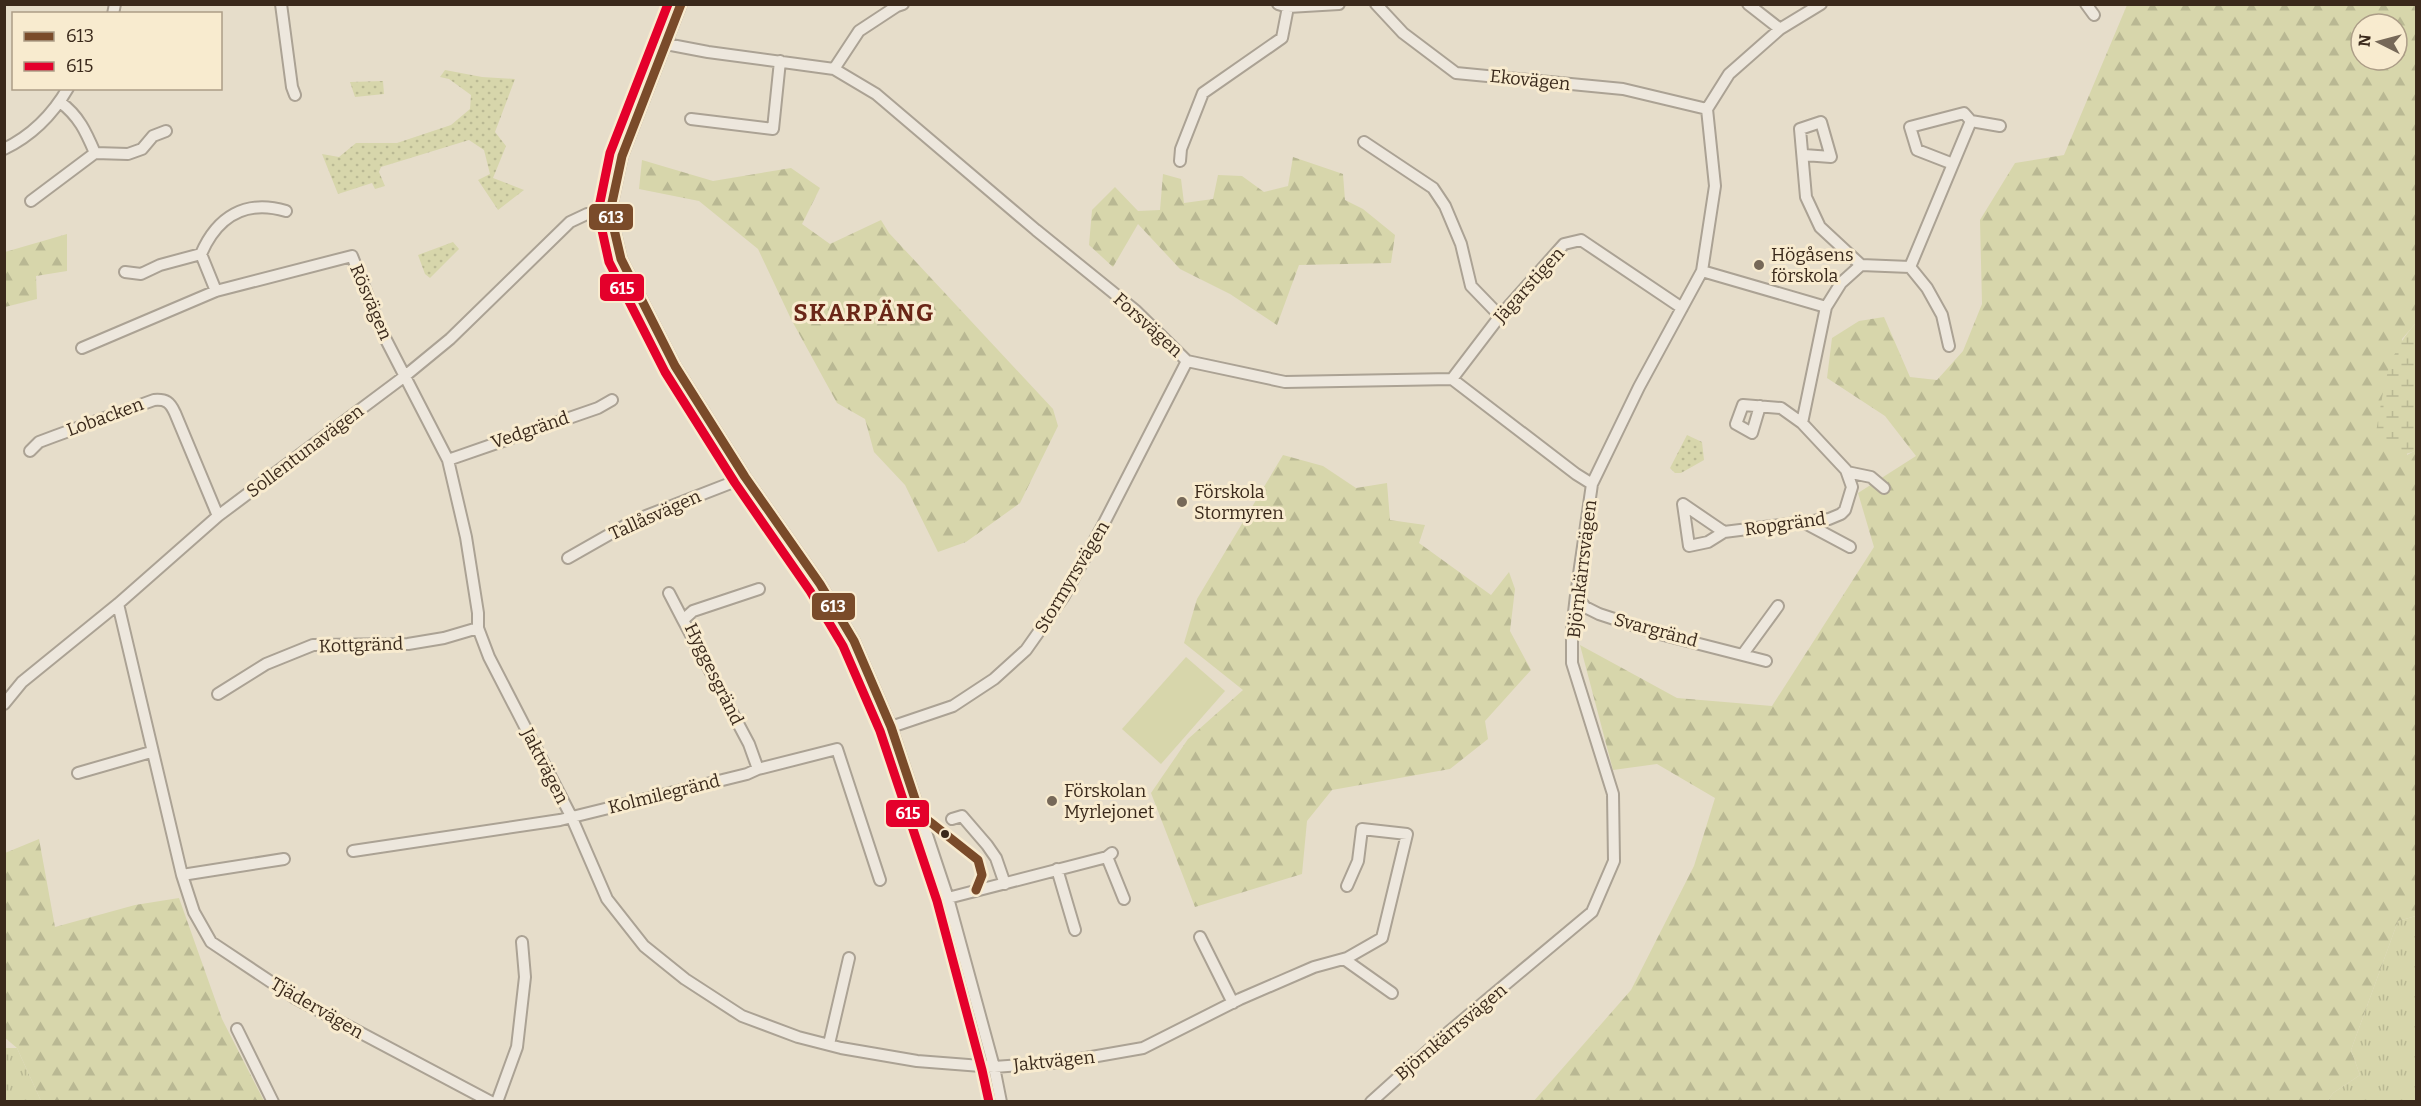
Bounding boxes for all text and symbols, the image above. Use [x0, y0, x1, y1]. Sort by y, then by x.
legend [12, 12, 222, 90]
north arrow [2349, 12, 2409, 72]
text: 613 [66, 25, 94, 47]
text: N [2354, 33, 2375, 48]
text: 615 [66, 55, 93, 77]
street label: Ekovägen [1489, 65, 1572, 95]
line badge: 613 [588, 203, 634, 231]
text: 613 [598, 208, 624, 227]
street label: Jägarstigen [1489, 242, 1569, 328]
place label: Högåsens förskola [1771, 244, 1854, 287]
marker: Högåsens förskola [1752, 258, 1766, 272]
street label: Rösvägen [345, 261, 397, 344]
line badge: 615 [599, 273, 645, 302]
text: 615 [610, 279, 635, 298]
street label: Forsvägen [1109, 288, 1188, 362]
district label: SKARPÄNG [793, 299, 935, 327]
street label: Lobacken [64, 393, 147, 441]
street label: Sollentunavägen [242, 399, 368, 502]
street label: Vedgränd [488, 406, 572, 454]
place label: Förskola Stormyren [1194, 481, 1284, 524]
street label: Tallåsvägen [606, 485, 705, 545]
marker: Förskola Stormyren [1175, 495, 1189, 509]
street label: Björnkärrsvägen [1563, 498, 1601, 639]
street label: Ropgränd [1743, 507, 1827, 541]
street label: Stormyrsvägen [1030, 516, 1114, 637]
line badge: 613 [811, 592, 856, 621]
text: 613 [820, 597, 846, 616]
street label: Svargränd [1612, 608, 1701, 652]
street label: Hyggesgränd [680, 619, 748, 729]
street label: Kottgränd [319, 633, 404, 657]
street label: Jaktvägen [516, 724, 574, 808]
street label: Kolmilegränd [606, 769, 722, 818]
place label: Förskolan Myrlejonet [1064, 780, 1155, 823]
marker: Förskolan Myrlejonet [1045, 794, 1059, 808]
line badge: 615 [885, 799, 930, 828]
text: 615 [896, 804, 921, 823]
unlabelled marker [939, 828, 951, 840]
street label: Tjädervägen [267, 973, 368, 1044]
street label: Björnkärrsvägen [1391, 979, 1512, 1085]
street label: Jaktvägen [1011, 1046, 1096, 1076]

